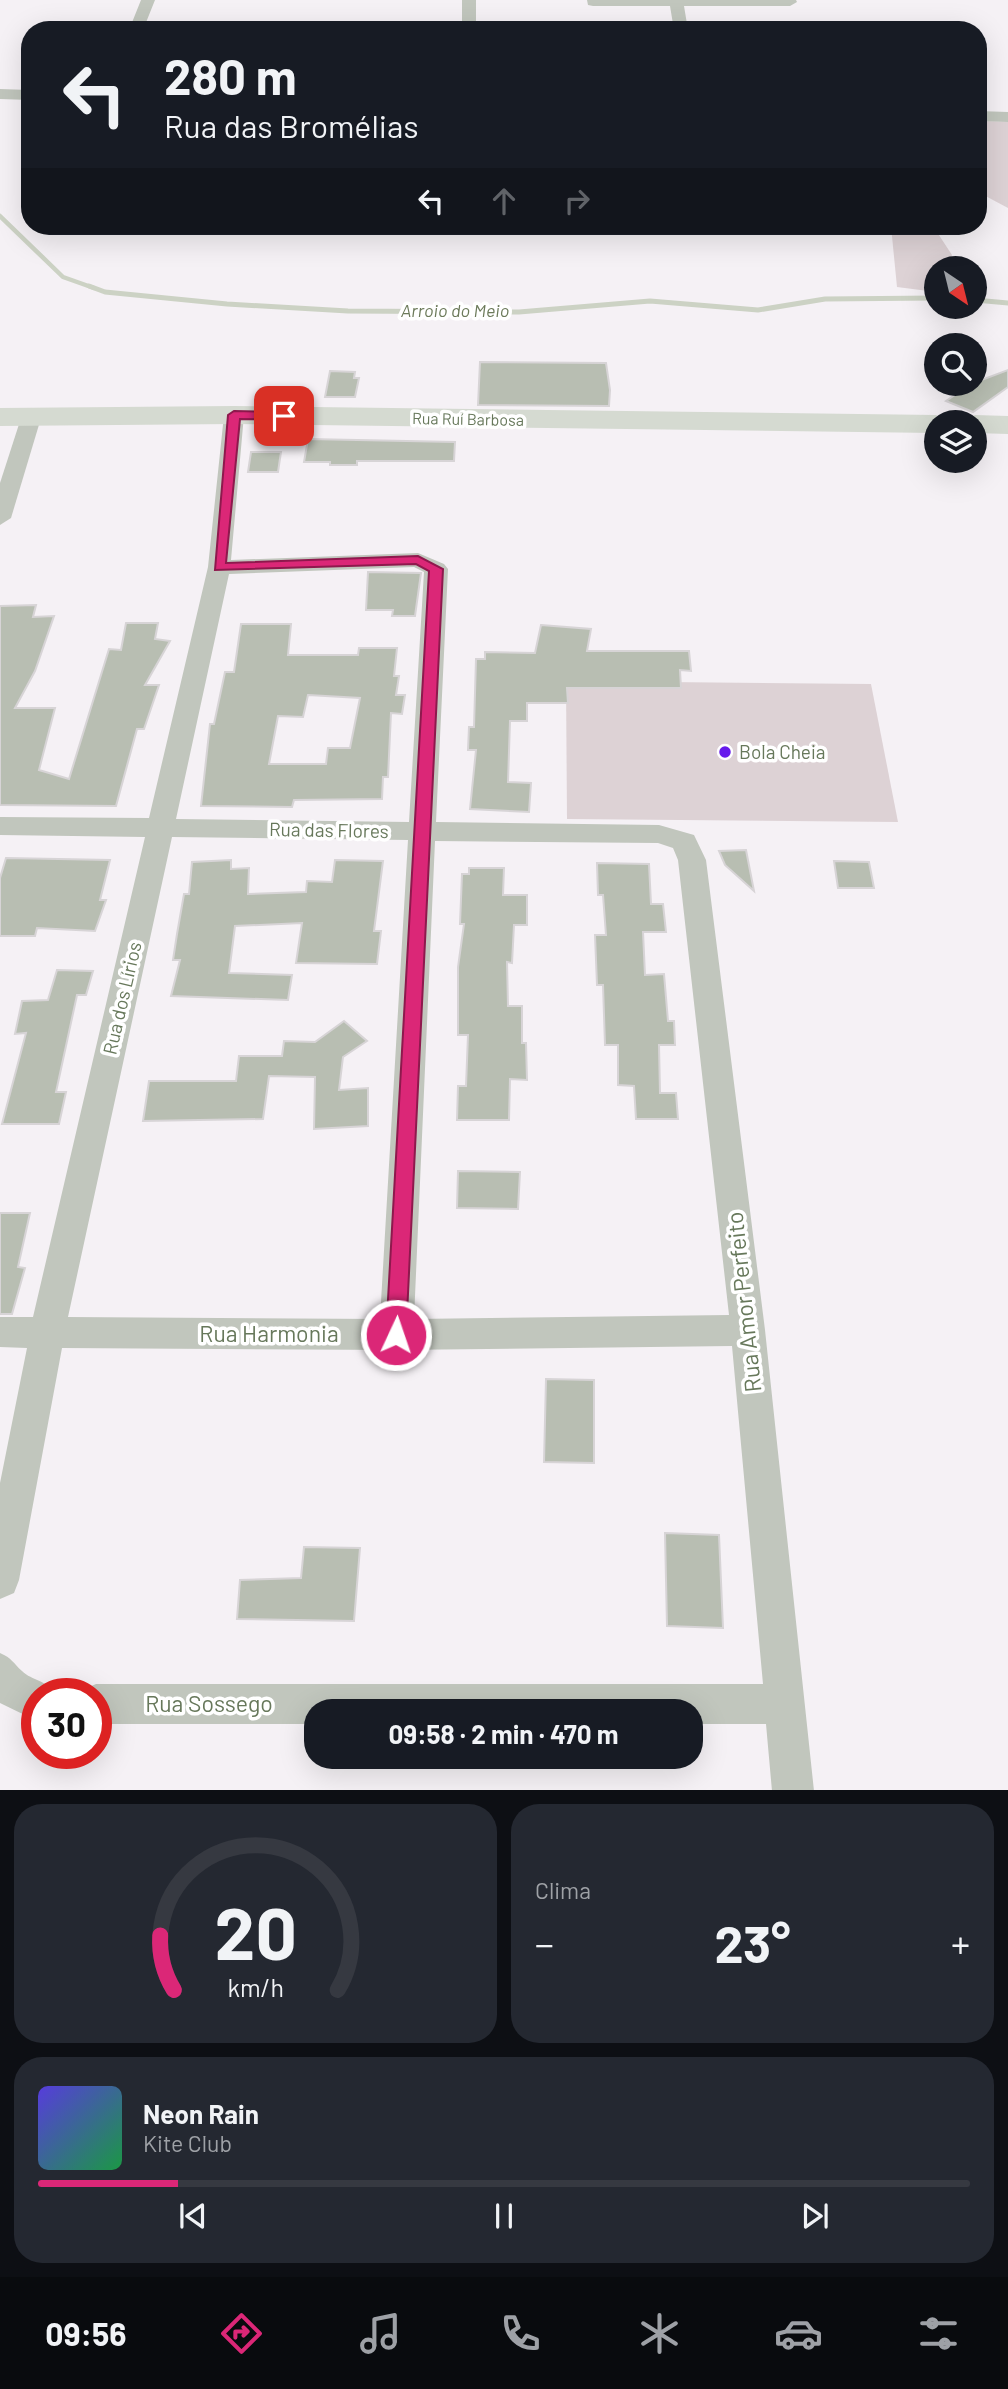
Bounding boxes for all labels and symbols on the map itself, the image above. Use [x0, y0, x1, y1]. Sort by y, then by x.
north arrow [924, 256, 987, 318]
water label: Arroio do Meio [401, 299, 509, 321]
pin [254, 386, 314, 446]
street label: Rua Ruí Barbosa [412, 408, 524, 429]
place label: Bola Cheia [739, 740, 825, 763]
marker: Bola Cheia [717, 744, 733, 760]
street label: Rua das Flores [269, 817, 389, 842]
street label: Rua dos Lírios [97, 939, 146, 1057]
street label: Rua Amor Perfeito [720, 1211, 766, 1394]
position arrow [359, 1298, 433, 1372]
street label: Rua Harmonia [199, 1319, 339, 1347]
speed limit sign: 30 [21, 1678, 112, 1769]
street label: Rua Sossego [145, 1689, 273, 1717]

